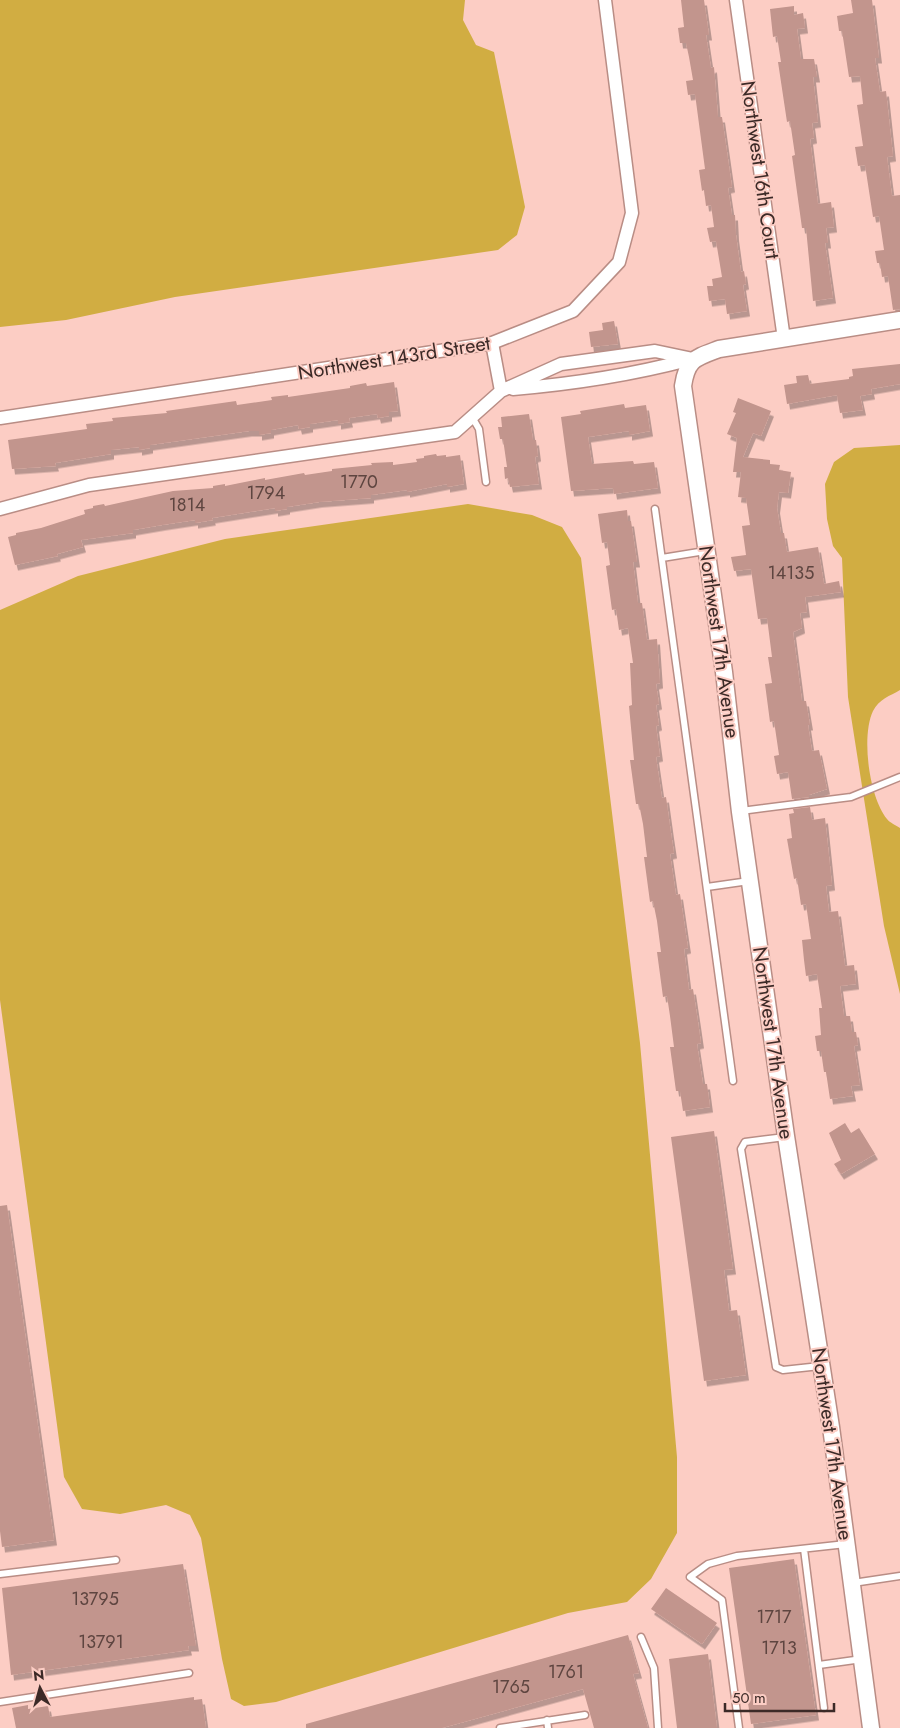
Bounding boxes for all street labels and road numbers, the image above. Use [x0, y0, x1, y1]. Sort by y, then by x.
street label: Northwest 16th Court [733, 79, 787, 261]
street label: Northwest 143rd Street [296, 328, 493, 388]
street label: Northwest 17th Avenue [691, 544, 747, 740]
street label: Northwest 17th Avenue [745, 945, 801, 1141]
street label: Northwest 17th Avenue [804, 1346, 860, 1542]

